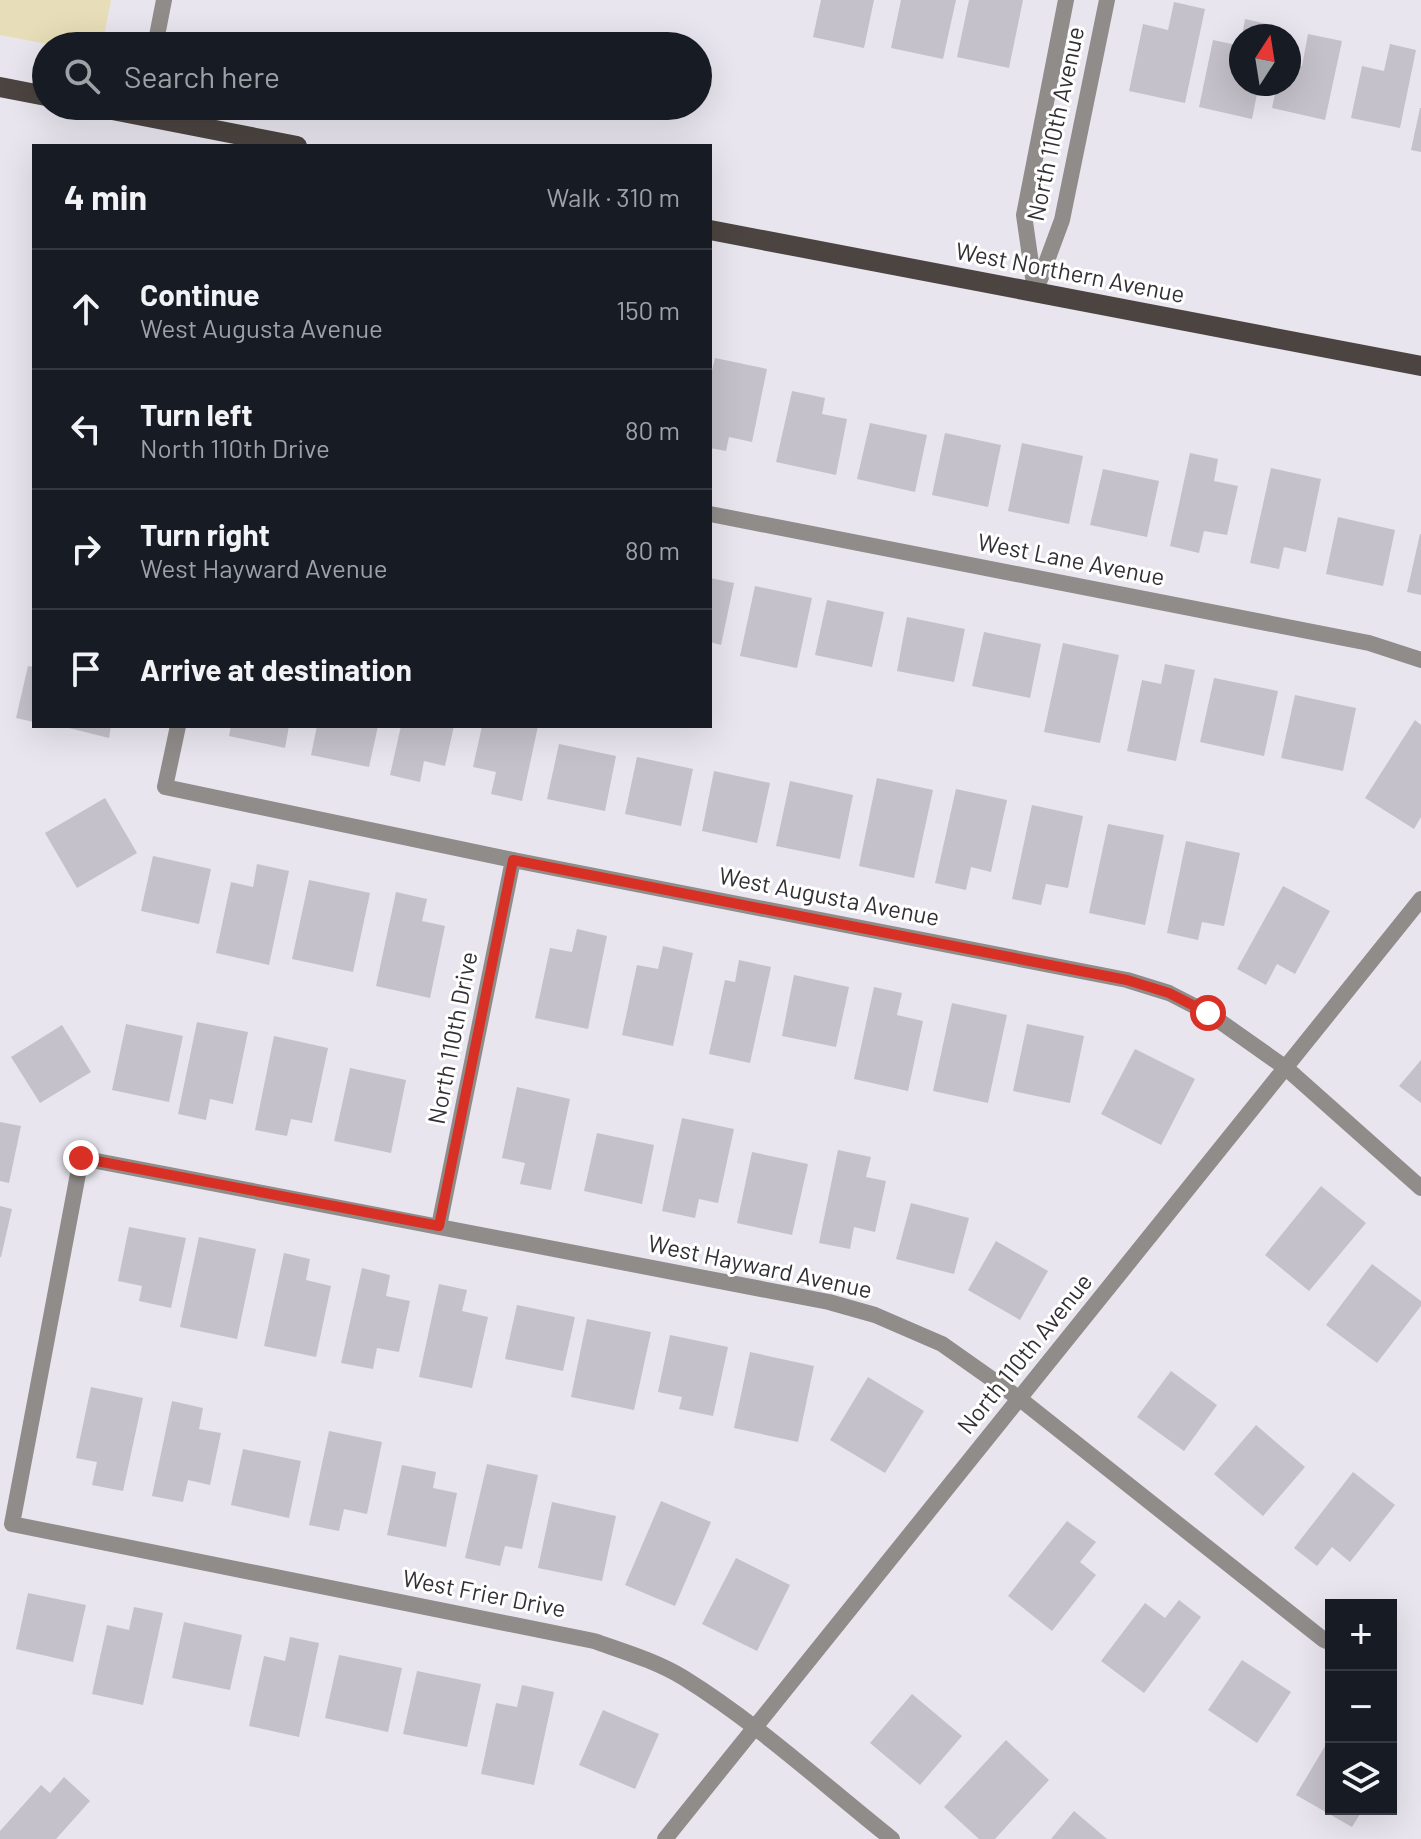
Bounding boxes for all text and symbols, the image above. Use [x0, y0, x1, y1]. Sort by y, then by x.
street label: North 110th Avenue [1020, 24, 1089, 224]
north arrow [1229, 24, 1301, 96]
search box [32, 32, 712, 120]
icon: search [60, 54, 104, 98]
text: Search here [124, 58, 280, 94]
text: 4 min [64, 176, 147, 217]
text: Walk · 310 m [547, 181, 680, 212]
street label: West Northern Avenue [953, 235, 1187, 308]
text: Continue [140, 276, 260, 312]
icon: ahead [64, 287, 108, 331]
text: 150 m [616, 294, 680, 325]
text: West Augusta Avenue [140, 312, 383, 343]
text: Turn left [140, 396, 253, 432]
icon: left [64, 407, 108, 451]
text: 80 m [625, 414, 680, 445]
text: North 110th Drive [140, 432, 330, 463]
text: Turn right [140, 516, 270, 552]
street label: West Lane Avenue [975, 526, 1167, 591]
icon: right [64, 527, 108, 571]
text: 80 m [625, 534, 680, 565]
text: West Hayward Avenue [140, 552, 388, 583]
icon: arrive [64, 647, 108, 691]
text: Arrive at destination [140, 651, 412, 687]
street label: West Augusta Avenue [716, 860, 942, 931]
street label: North 110th Drive [421, 949, 482, 1126]
route start [1190, 995, 1226, 1031]
route end [63, 1140, 99, 1176]
street label: West Hayward Avenue [646, 1228, 875, 1303]
street label: North 110th Avenue [950, 1267, 1097, 1439]
street label: West Frier Drive [400, 1563, 568, 1623]
map controls [1325, 1599, 1397, 1815]
button: + [1325, 1599, 1397, 1671]
button: − [1325, 1671, 1397, 1743]
button: layers [1325, 1743, 1397, 1815]

